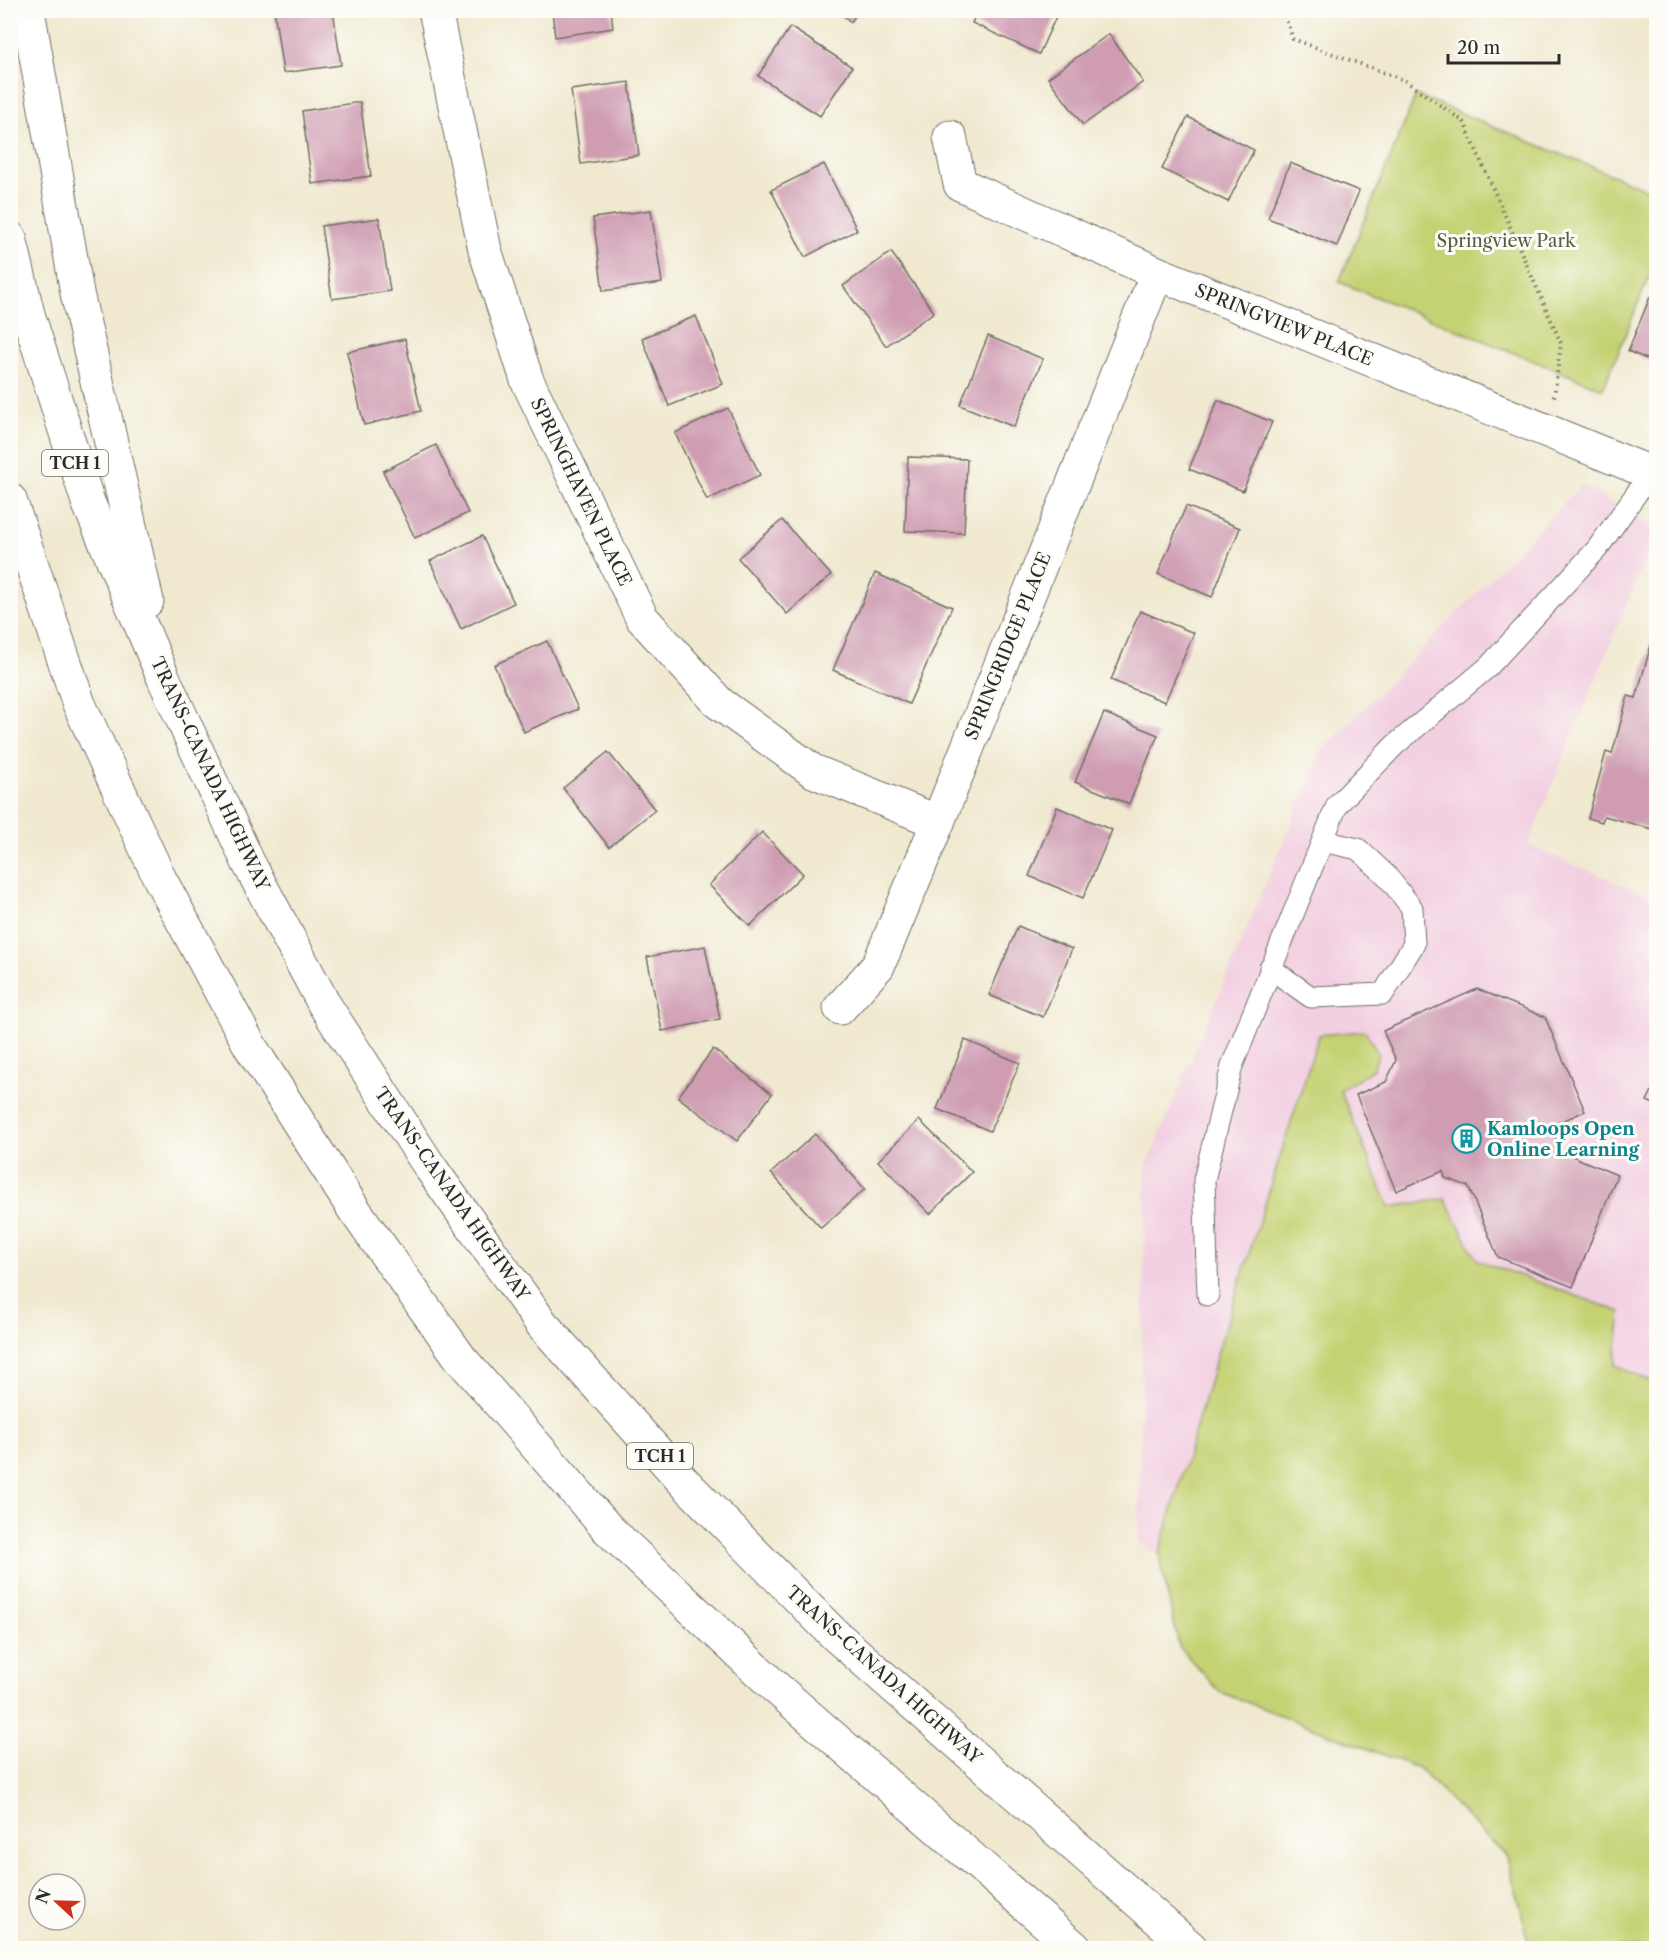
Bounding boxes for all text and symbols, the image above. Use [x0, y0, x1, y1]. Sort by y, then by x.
scale bar [1448, 27, 1559, 65]
text: 20 m [1457, 37, 1501, 59]
park label: Springview Park [1437, 230, 1577, 252]
street label: SPRINGVIEW PLACE [1192, 279, 1376, 371]
street label: SPRINGHAVEN PLACE [526, 394, 636, 590]
road number: TCH 1 [42, 450, 108, 476]
street label: SPRINGRIDGE PLACE [960, 549, 1056, 743]
street label: TRANS-CANADA HIGHWAY [146, 654, 275, 896]
street label: TRANS-CANADA HIGHWAY [370, 1083, 535, 1306]
place label: Kamloops Open Online Learning [1487, 1118, 1640, 1161]
building icon: Kamloops Open Online Learning [1450, 1123, 1482, 1155]
road number: TCH 1 [627, 1443, 693, 1469]
street label: TRANS-CANADA HIGHWAY [782, 1581, 987, 1770]
north arrow [27, 1872, 87, 1932]
text: N [31, 1886, 55, 1907]

